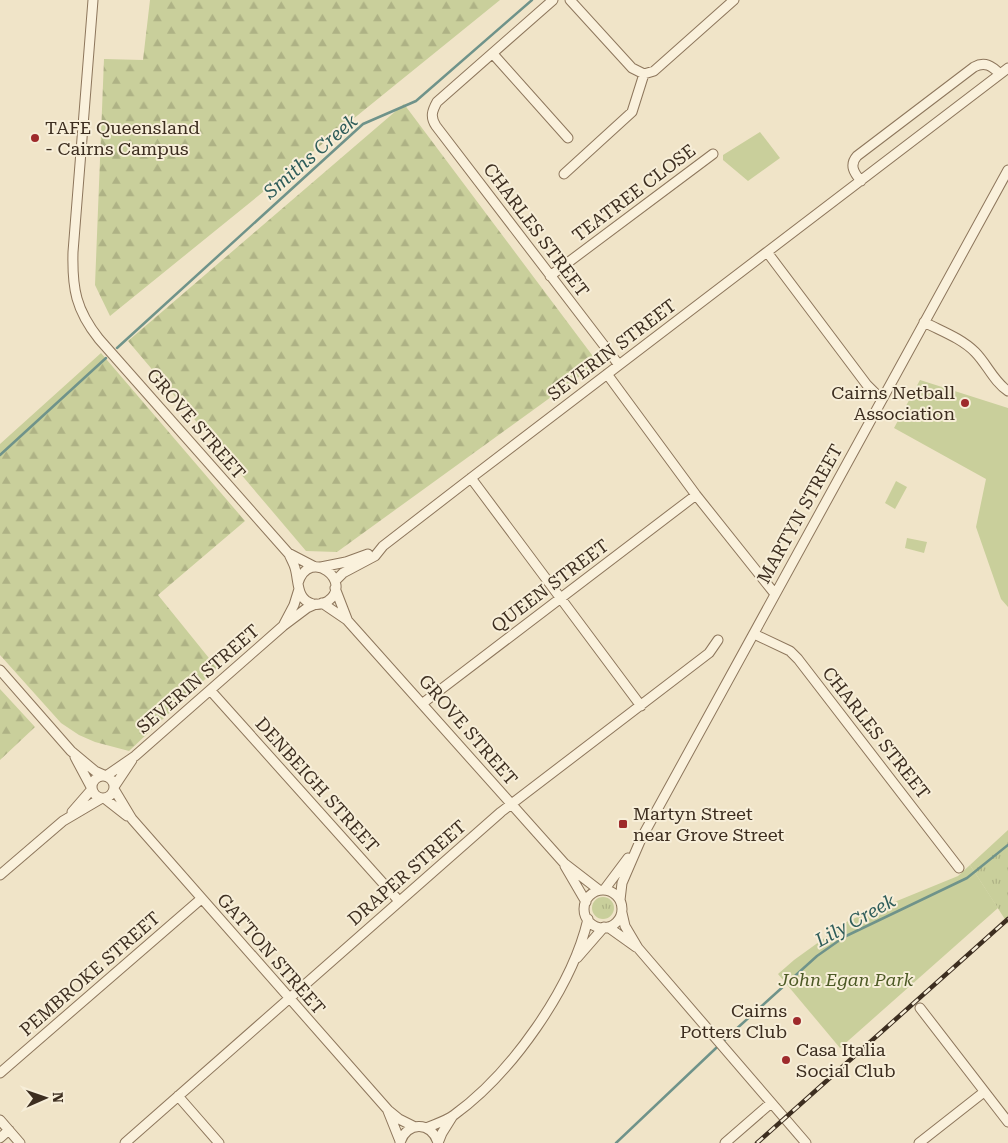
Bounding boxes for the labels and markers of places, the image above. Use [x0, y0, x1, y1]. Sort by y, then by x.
place label: TAFE Queensland - Cairns Campus [45, 117, 200, 159]
marker: TAFE Queensland - Cairns Campus [29, 132, 41, 144]
place label: Cairns Netball Association [831, 382, 955, 424]
marker: Cairns Netball Association [959, 397, 971, 409]
place label: Martyn Street near Grove Street [633, 803, 785, 845]
marker: Martyn Street near Grove Street [617, 818, 629, 830]
place label: Cairns Potters Club [680, 1000, 787, 1042]
marker: Cairns Potters Club [791, 1015, 803, 1027]
place label: Casa Italia Social Club [796, 1039, 896, 1081]
marker: Casa Italia Social Club [780, 1054, 792, 1066]

